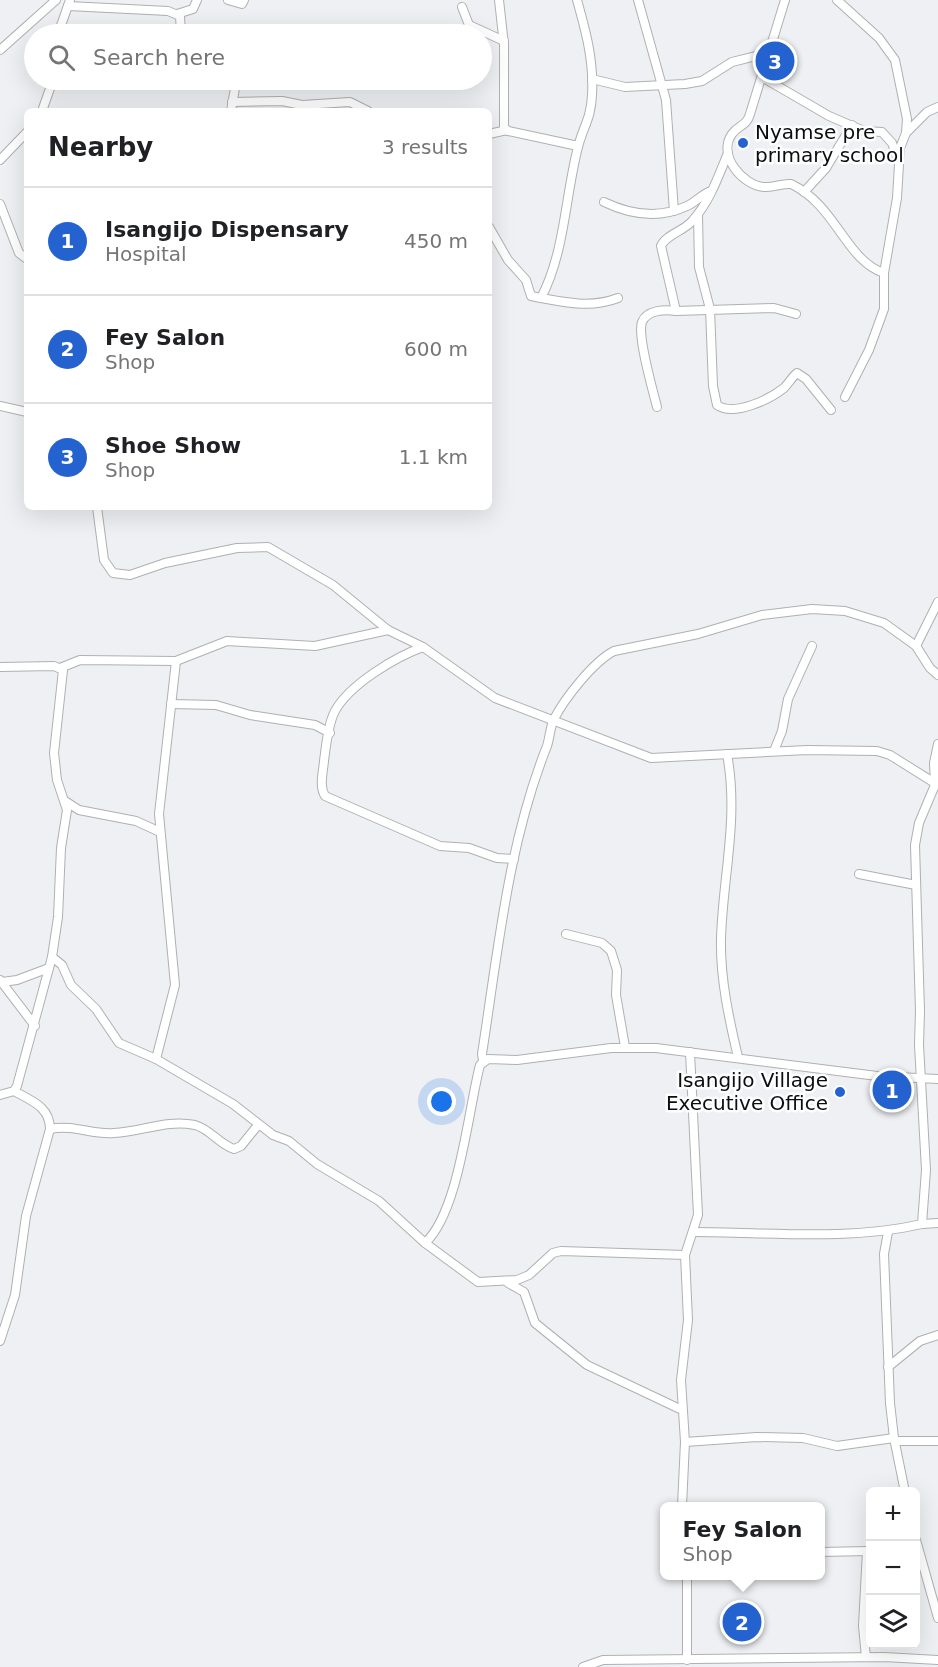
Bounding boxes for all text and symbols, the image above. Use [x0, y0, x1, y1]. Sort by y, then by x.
search box [24, 24, 492, 90]
pin: 3 [756, 38, 794, 84]
icon: search [45, 41, 78, 74]
text: Search here [93, 45, 225, 70]
place label: Nyamse pre primary school [755, 120, 904, 167]
text: Nearby [48, 132, 153, 162]
text: 3 results [382, 135, 468, 159]
marker: Nyamse pre primary school [736, 136, 750, 150]
text: Isangijo Dispensary [105, 217, 349, 242]
text: 1 [61, 229, 74, 253]
text: 450 m [404, 229, 468, 253]
text: Hospital [105, 242, 187, 266]
text: Fey Salon [105, 325, 225, 350]
text: 2 [61, 337, 74, 361]
text: 600 m [404, 337, 468, 361]
text: Shop [105, 350, 155, 374]
text: Shoe Show [105, 433, 241, 458]
text: 3 [61, 445, 74, 469]
text: 1.1 km [399, 445, 468, 469]
text: Shop [105, 458, 155, 482]
place label: Isangijo Village Executive Office [666, 1068, 828, 1115]
pin: 1 [872, 1068, 912, 1112]
marker: Isangijo Village Executive Office [833, 1085, 847, 1099]
your location [427, 1087, 456, 1116]
map controls [866, 1487, 920, 1649]
button: + [866, 1487, 920, 1541]
popup [660, 1502, 825, 1580]
text: Fey Salon [682, 1517, 803, 1542]
button: − [866, 1541, 920, 1595]
text: Shop [682, 1542, 733, 1566]
button: layers [866, 1595, 920, 1649]
pin: 2 [722, 1600, 762, 1644]

